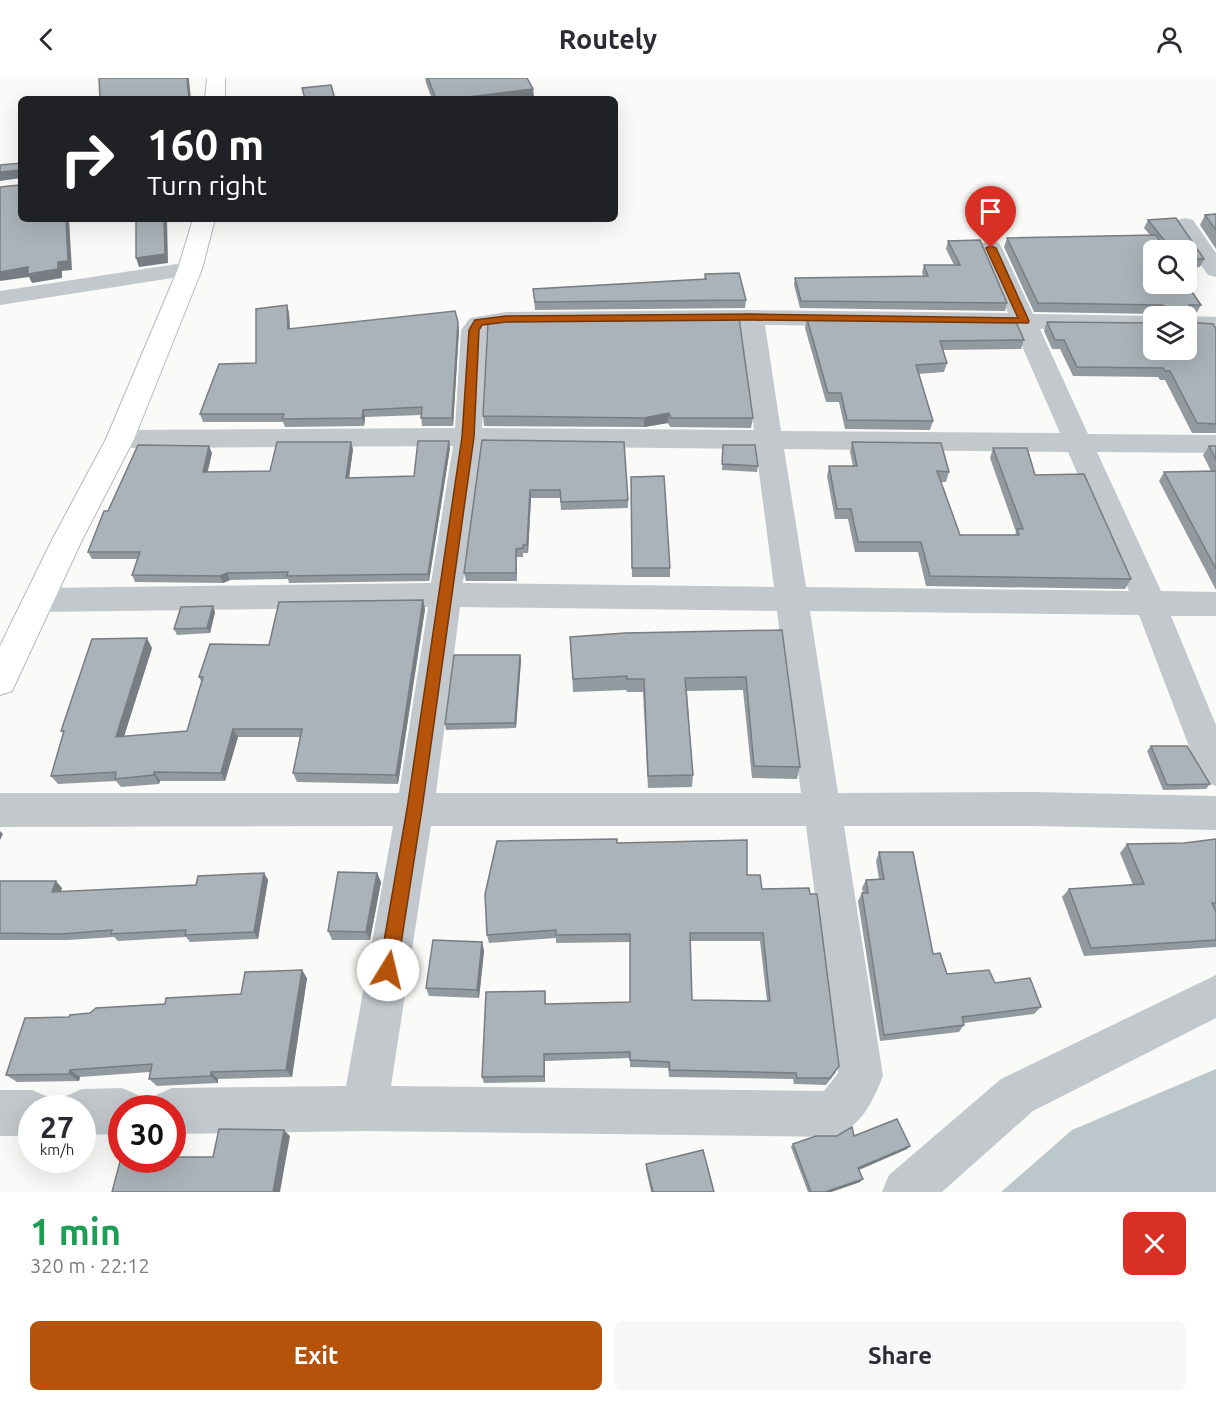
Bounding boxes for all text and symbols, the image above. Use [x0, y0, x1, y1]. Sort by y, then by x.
icon: back [30, 23, 63, 56]
icon: person [1153, 23, 1186, 56]
text: Routely [559, 24, 657, 54]
icon: right [48, 120, 126, 198]
text: 160 m [147, 121, 264, 168]
text: Turn right [147, 170, 267, 200]
pin [965, 186, 1016, 248]
icon: arrive [974, 195, 1007, 228]
map controls [1143, 240, 1197, 360]
button: search [1143, 240, 1197, 294]
button: layers [1143, 306, 1197, 360]
position arrow [356, 938, 420, 1002]
speed limit sign: 30 [108, 1095, 186, 1173]
text: 27 [40, 1110, 74, 1144]
text: km/h [40, 1141, 74, 1158]
text: 1 min [30, 1211, 121, 1252]
button: close [1123, 1212, 1186, 1275]
text: 320 m · 22:12 [30, 1254, 150, 1277]
button: Exit [30, 1321, 602, 1390]
button: Share [614, 1321, 1186, 1390]

